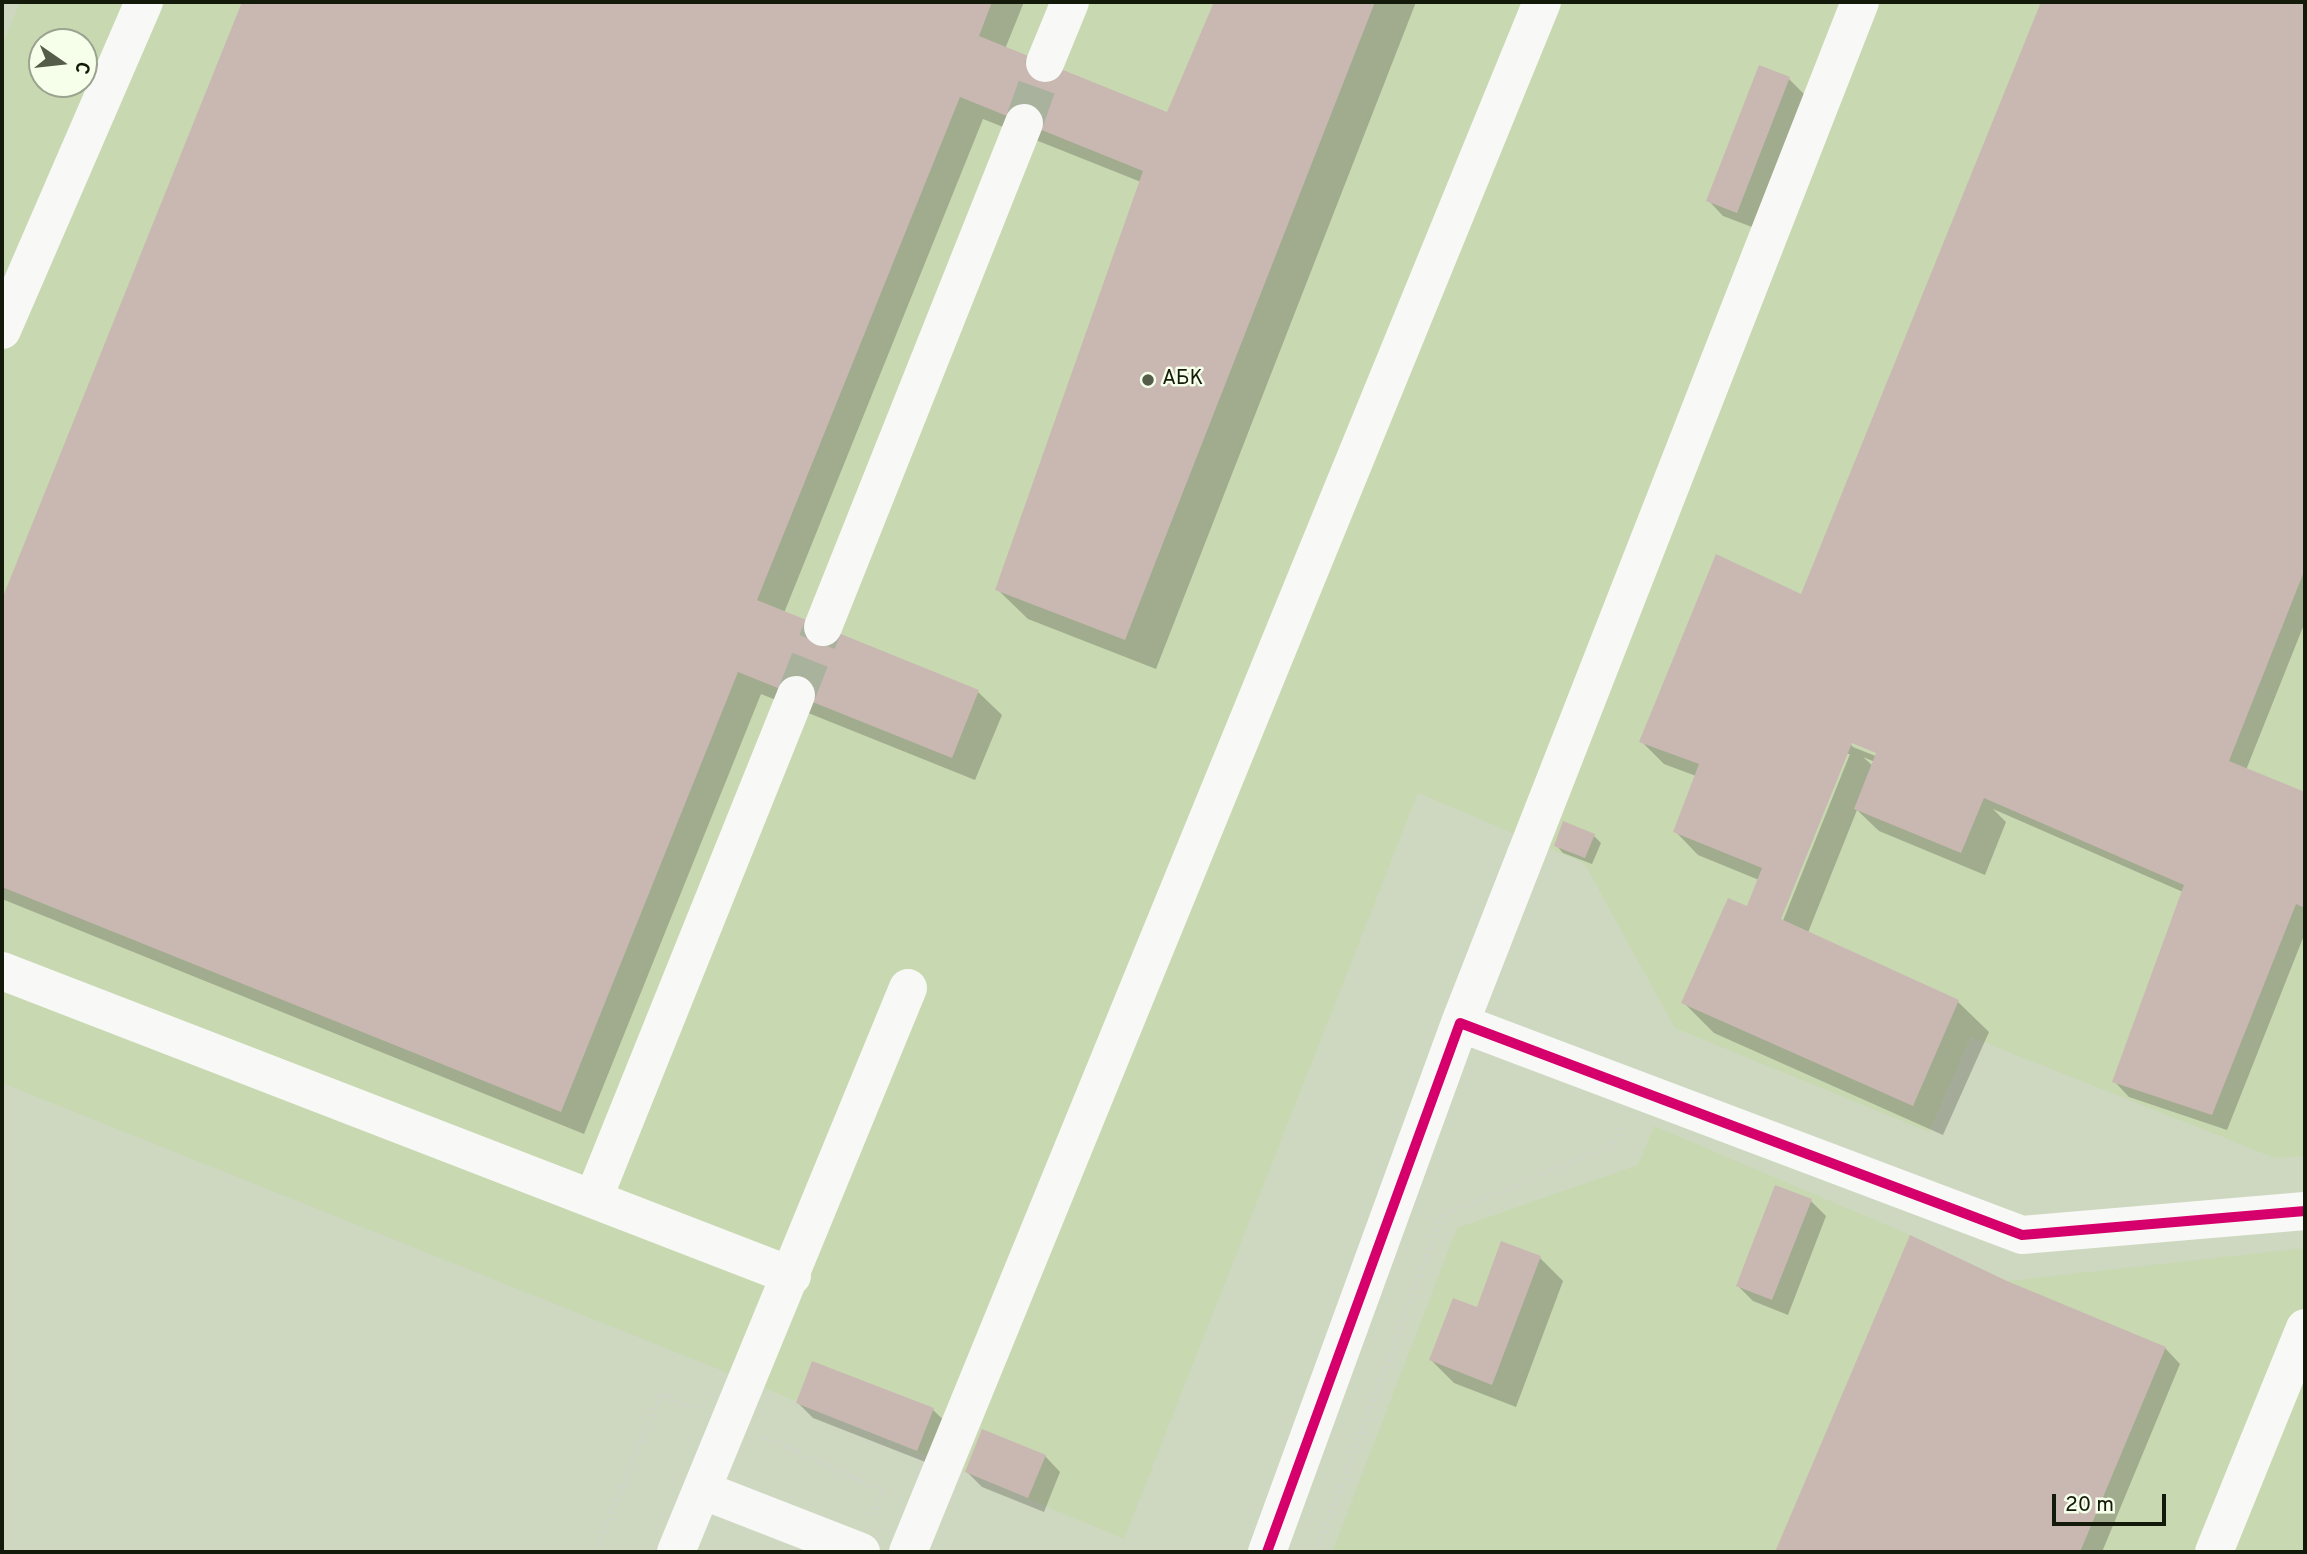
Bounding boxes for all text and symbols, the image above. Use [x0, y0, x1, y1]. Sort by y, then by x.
north arrow [28, 28, 98, 98]
text: С [68, 59, 95, 76]
place label: АБК [1162, 367, 1203, 393]
marker: АБК [1140, 372, 1156, 388]
scale bar [2055, 1480, 2169, 1524]
text: 20 m [2065, 1492, 2114, 1519]

